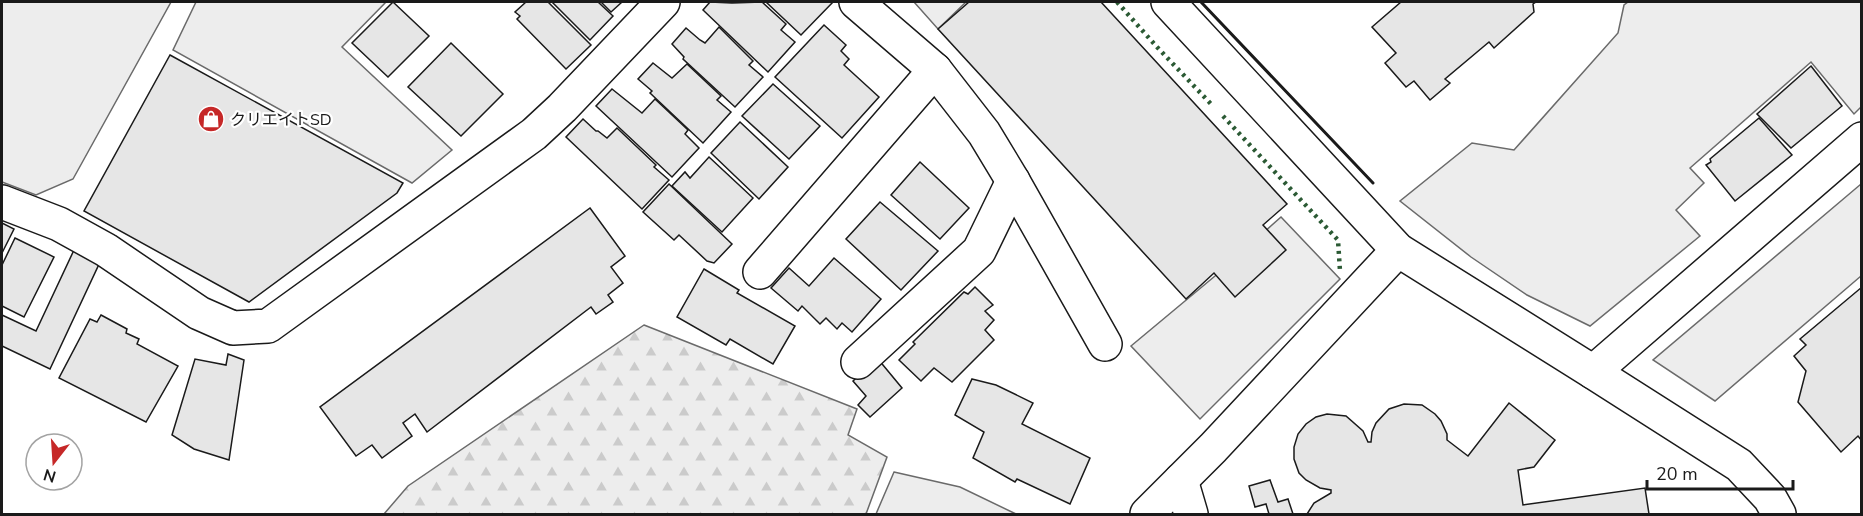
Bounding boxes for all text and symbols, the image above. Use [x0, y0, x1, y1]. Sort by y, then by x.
shop icon: クリエイトSD [196, 104, 226, 134]
place label: クリエイトSD [230, 109, 332, 131]
north arrow [24, 432, 84, 492]
scale bar [1647, 453, 1792, 491]
text: 20 m [1656, 462, 1698, 486]
text: N [41, 463, 59, 488]

